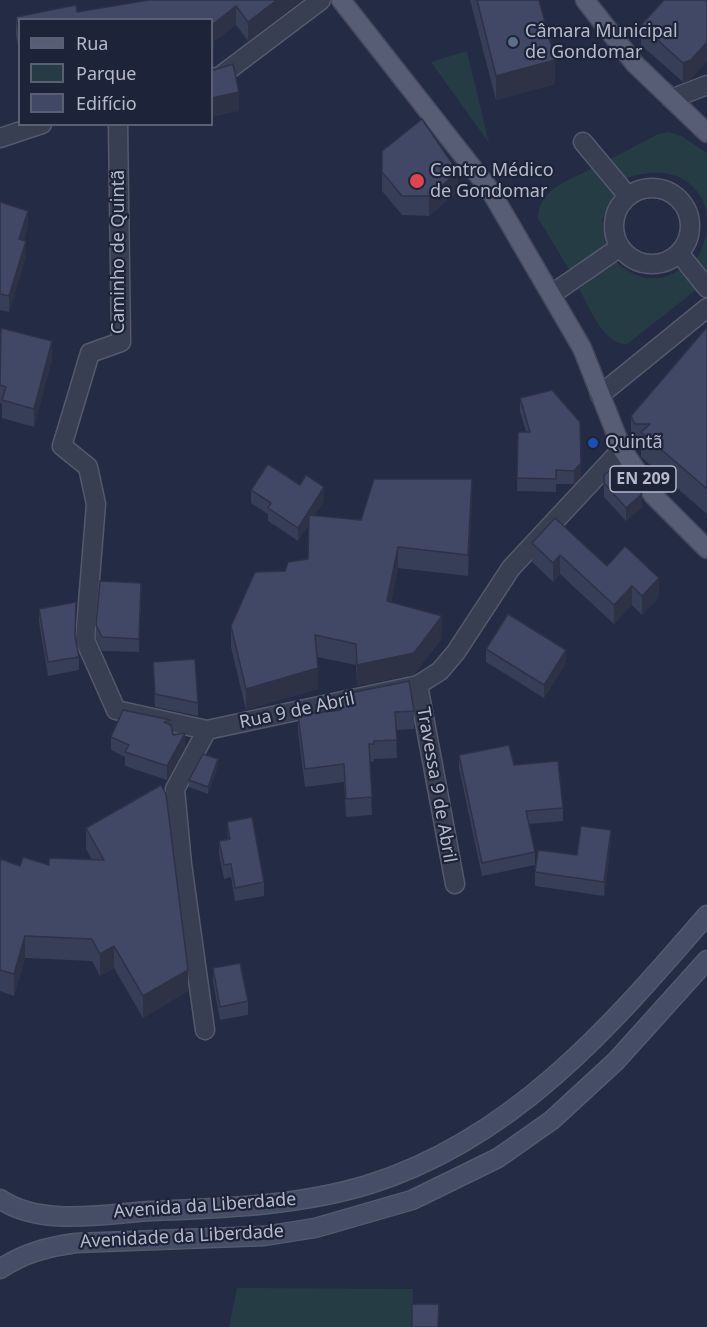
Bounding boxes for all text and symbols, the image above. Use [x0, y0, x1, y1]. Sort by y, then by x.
legend [18, 18, 213, 126]
place label: Câmara Municipal de Gondomar [525, 21, 678, 63]
text: Rua [76, 31, 108, 55]
marker: Câmara Municipal de Gondomar [506, 35, 520, 49]
text: Parque [76, 61, 136, 85]
text: Edifício [76, 91, 137, 115]
place label: Centro Médico de Gondomar [430, 160, 554, 202]
street label: Caminho de Quintã [108, 170, 130, 334]
marker: Centro Médico de Gondomar [408, 172, 426, 190]
place label: Quintã [605, 432, 663, 454]
marker: Quintã [586, 436, 600, 450]
road number: EN 209 [610, 466, 676, 492]
street label: Rua 9 de Abril [237, 688, 357, 734]
street label: Travessa 9 de Abril [412, 705, 460, 865]
street label: Avenida da Liberdade [113, 1189, 297, 1223]
street label: Avenidade da Liberdade [79, 1221, 285, 1253]

